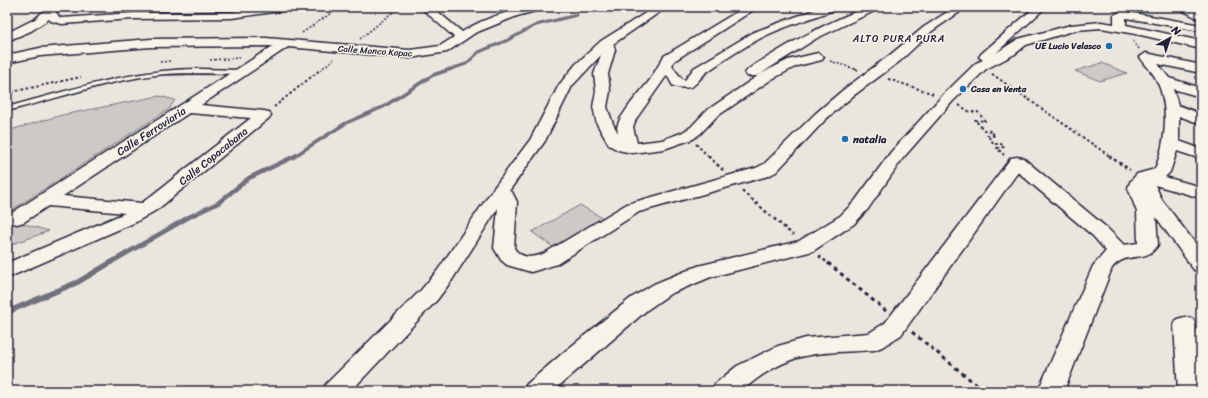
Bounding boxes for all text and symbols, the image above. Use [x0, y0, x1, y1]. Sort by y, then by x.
north arrow [1150, 18, 1190, 58]
text: N [1166, 20, 1185, 41]
district label: ALTO PURA PURA [852, 30, 945, 48]
place label: UE Lucio Velasco [1035, 38, 1102, 54]
street label: Calle Manco Kapac [337, 40, 413, 62]
marker: UE Lucio Velasco [1104, 41, 1114, 51]
place label: Casa en Venta [970, 81, 1027, 97]
marker: Casa en Venta [958, 84, 968, 94]
street label: Calle Ferroviaria [113, 101, 190, 161]
street label: Calle Copacabana [174, 122, 253, 190]
place label: natalia [852, 130, 887, 149]
marker: natalia [840, 134, 850, 144]

